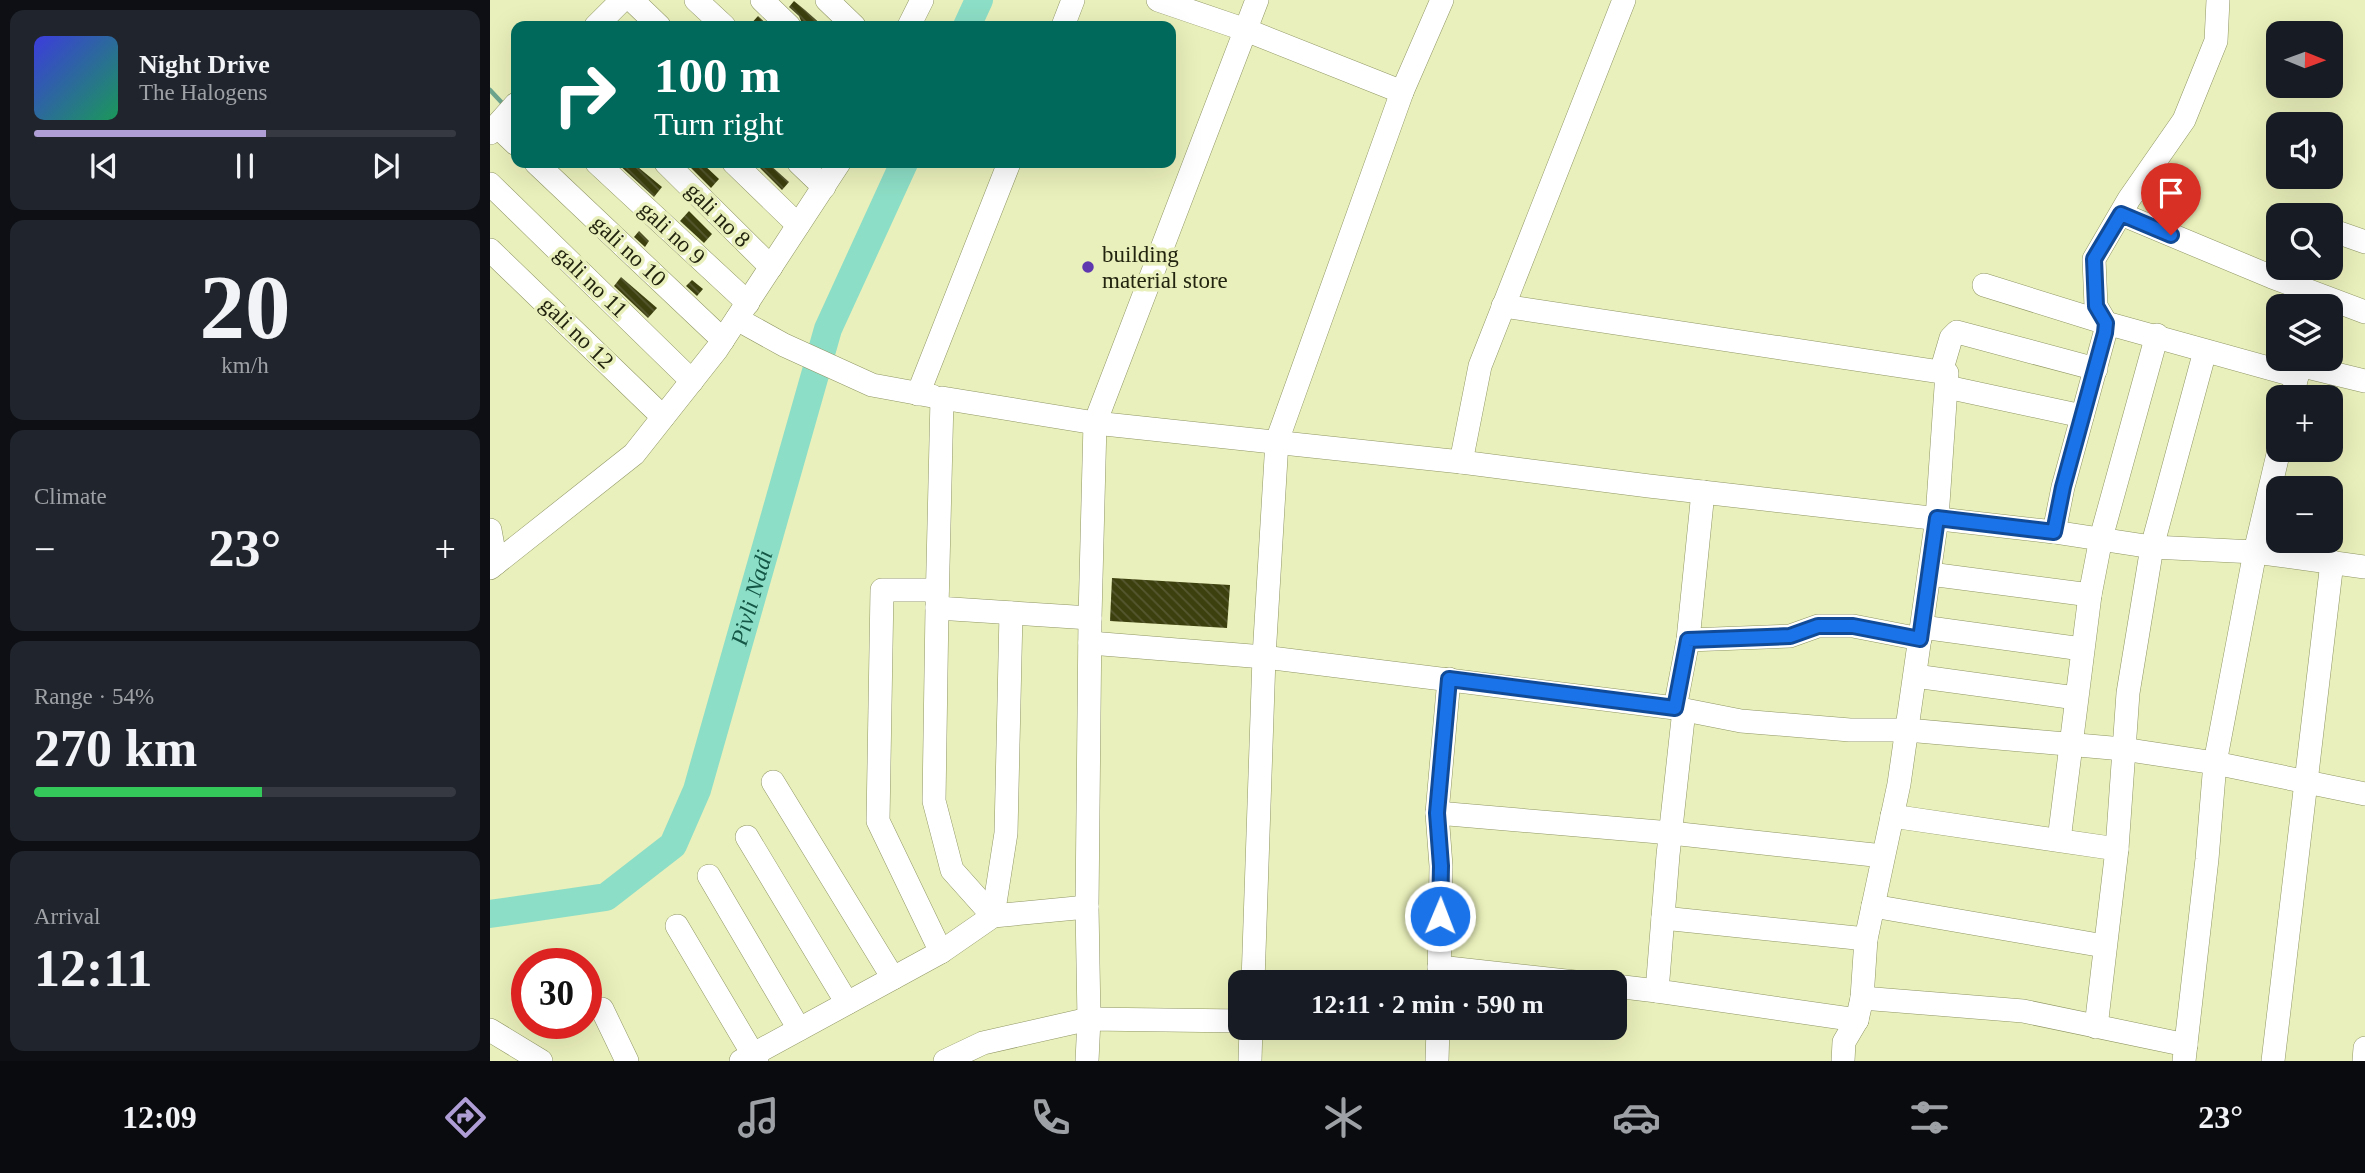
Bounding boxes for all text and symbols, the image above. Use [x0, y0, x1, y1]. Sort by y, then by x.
north arrow [2266, 21, 2343, 98]
map controls [2266, 21, 2343, 553]
text: 100 m [654, 48, 781, 103]
icon: right [539, 49, 630, 140]
text: Night Drive [139, 50, 270, 79]
text: The Halogens [139, 80, 267, 105]
text: Turn right [654, 106, 784, 142]
button: sound [2266, 112, 2343, 189]
icon: previous [85, 147, 123, 185]
icon: pause [226, 147, 264, 185]
icon: next [367, 147, 405, 185]
pin [2141, 163, 2201, 235]
icon: arrive [2152, 174, 2190, 212]
street label: gali no 8 [681, 178, 755, 252]
street label: gali no 9 [634, 196, 710, 270]
button: search [2266, 203, 2343, 280]
street label: gali no 10 [587, 210, 671, 292]
street label: gali no 11 [550, 241, 632, 323]
place label: building material store [1102, 242, 1228, 293]
text: 20 [200, 257, 291, 358]
marker: building material store [1080, 259, 1096, 275]
street label: gali no 12 [535, 292, 619, 374]
button: layers [2266, 294, 2343, 371]
text: km/h [221, 353, 269, 378]
button: + [2266, 385, 2343, 462]
button: − [2266, 476, 2343, 553]
text: Climate [34, 484, 107, 509]
text: 23° [209, 520, 281, 577]
text: − [34, 528, 55, 570]
text: + [435, 528, 456, 570]
water label: Pivli Nadi [725, 547, 778, 649]
text: Range · 54% [34, 684, 154, 709]
text: 270 km [34, 720, 197, 777]
position arrow [1403, 879, 1477, 953]
text: Arrival [34, 904, 100, 929]
text: 12:11 [34, 940, 152, 997]
speed limit sign: 30 [511, 948, 602, 1039]
text: 12:11 · 2 min · 590 m [1311, 990, 1544, 1019]
icon: directions [441, 1093, 490, 1142]
icon: music [734, 1093, 783, 1142]
icon: phone [1026, 1093, 1075, 1142]
icon: climate [1319, 1093, 1368, 1142]
icon: car [1612, 1093, 1661, 1142]
icon: filters [1905, 1093, 1954, 1142]
text: 12:09 [122, 1099, 197, 1135]
text: 23° [2198, 1099, 2243, 1135]

